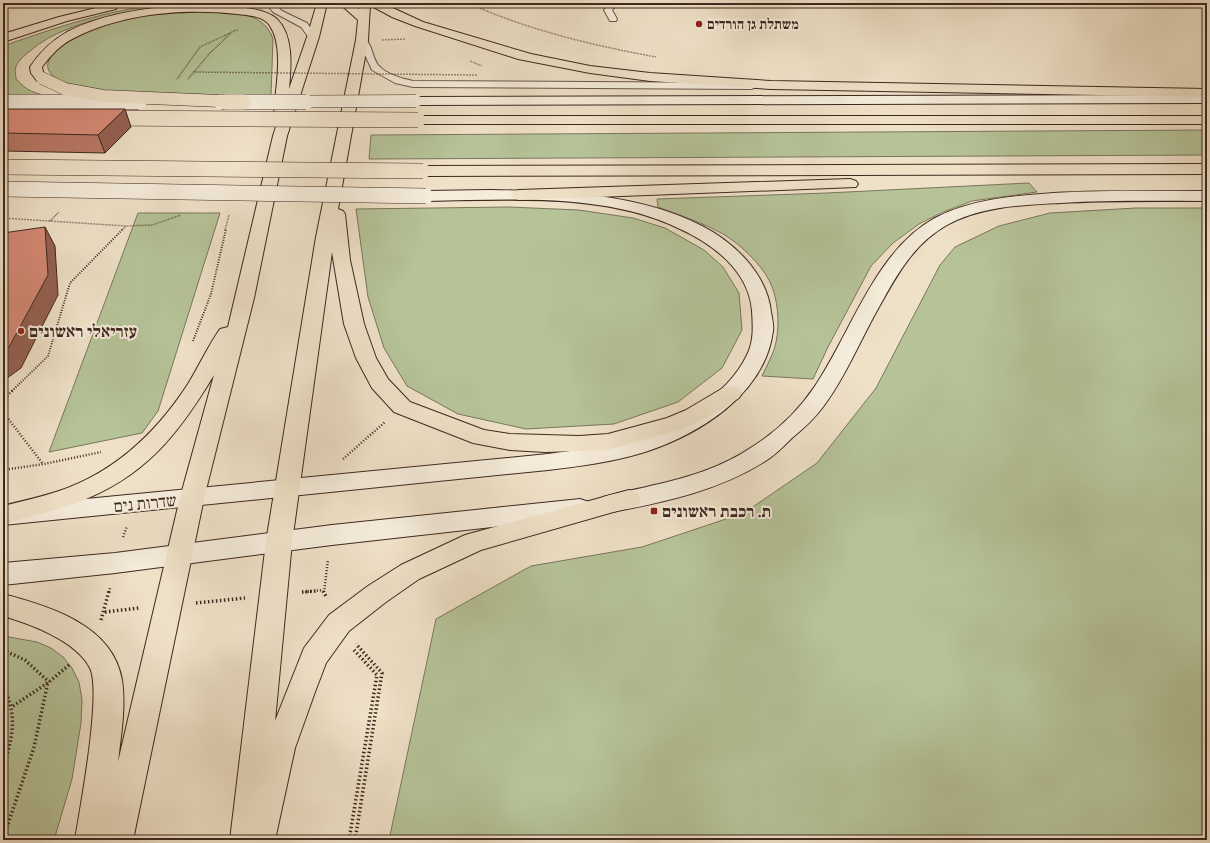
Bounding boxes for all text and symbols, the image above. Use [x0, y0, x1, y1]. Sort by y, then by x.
place label: משתלת גן הורדים [707, 16, 799, 33]
marker: משתלת גן הורדים [694, 19, 704, 29]
place label: עזריאלי ראשונים [29, 321, 137, 342]
marker: עזריאלי ראשונים [16, 326, 26, 336]
street label: שדרות נים [112, 490, 178, 517]
place label: ת. רכבת ראשונים [662, 501, 771, 522]
marker: ת. רכבת ראשונים [649, 506, 659, 516]

